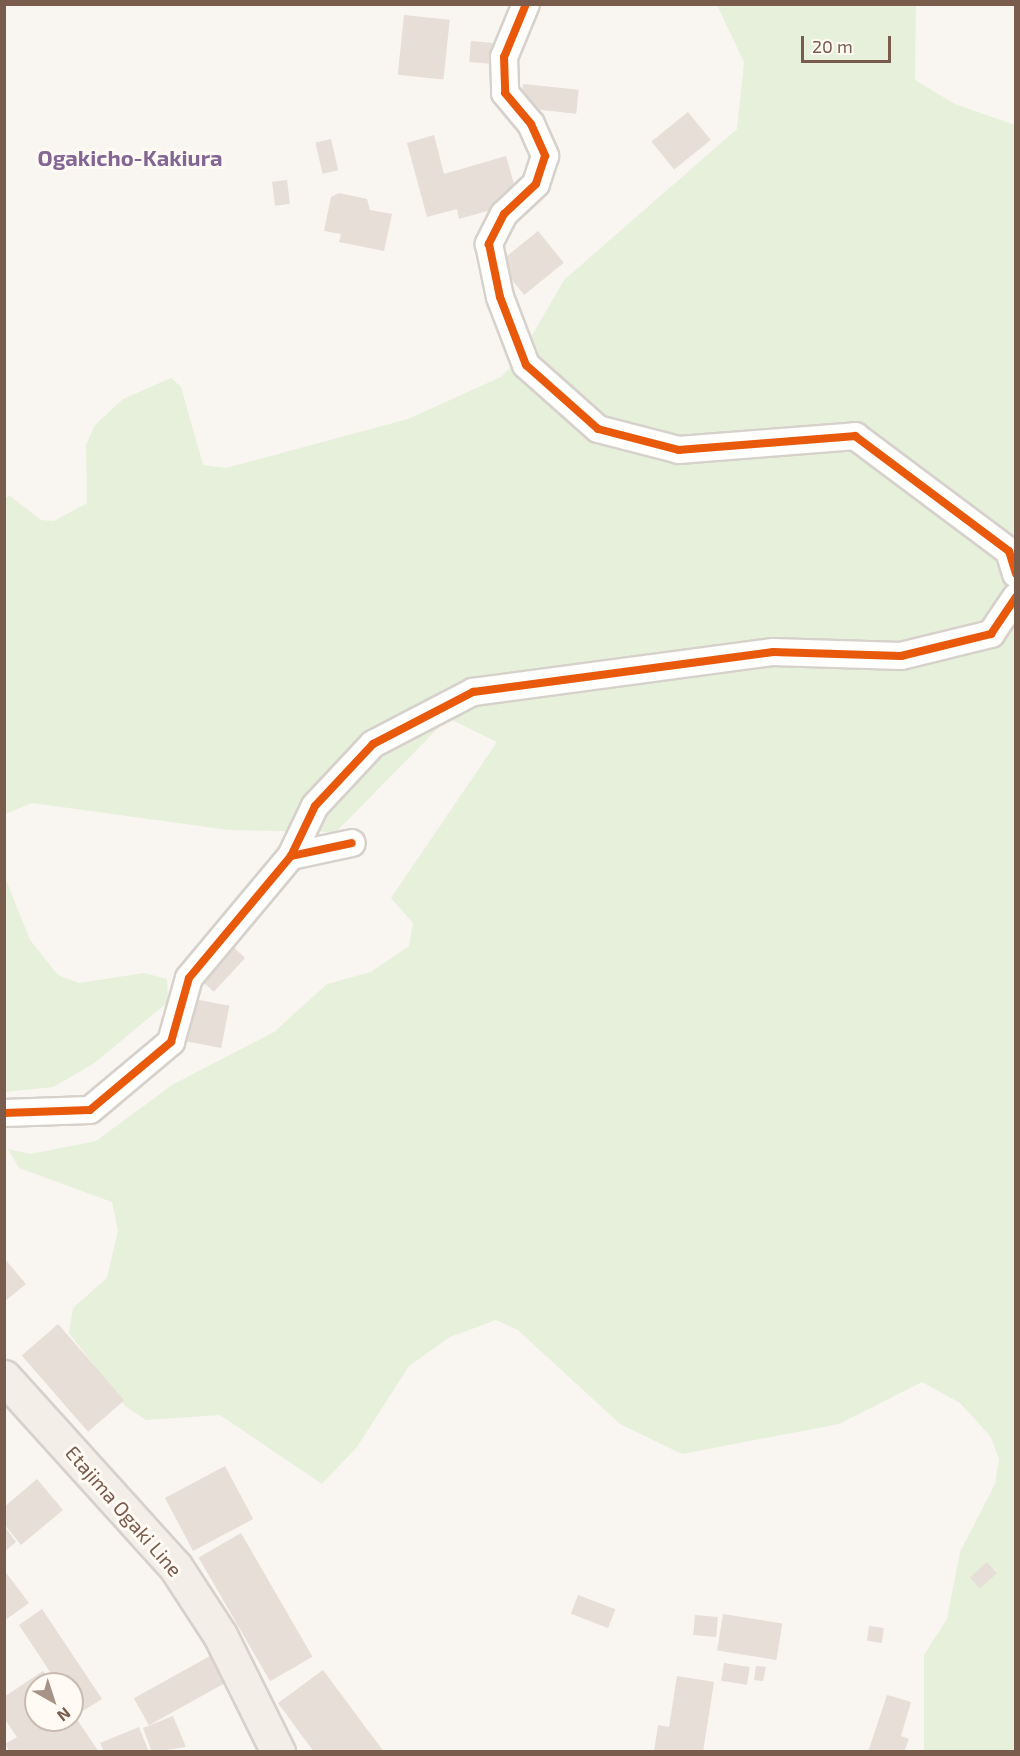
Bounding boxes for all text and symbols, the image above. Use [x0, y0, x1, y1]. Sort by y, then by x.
scale bar [804, 24, 894, 62]
text: 20 m [812, 35, 853, 57]
district label: Ogakicho-Kakiura [37, 145, 223, 171]
street label: Etajima Ogaki Line [61, 1441, 187, 1581]
north arrow [24, 1672, 84, 1732]
text: N [54, 1704, 75, 1726]

